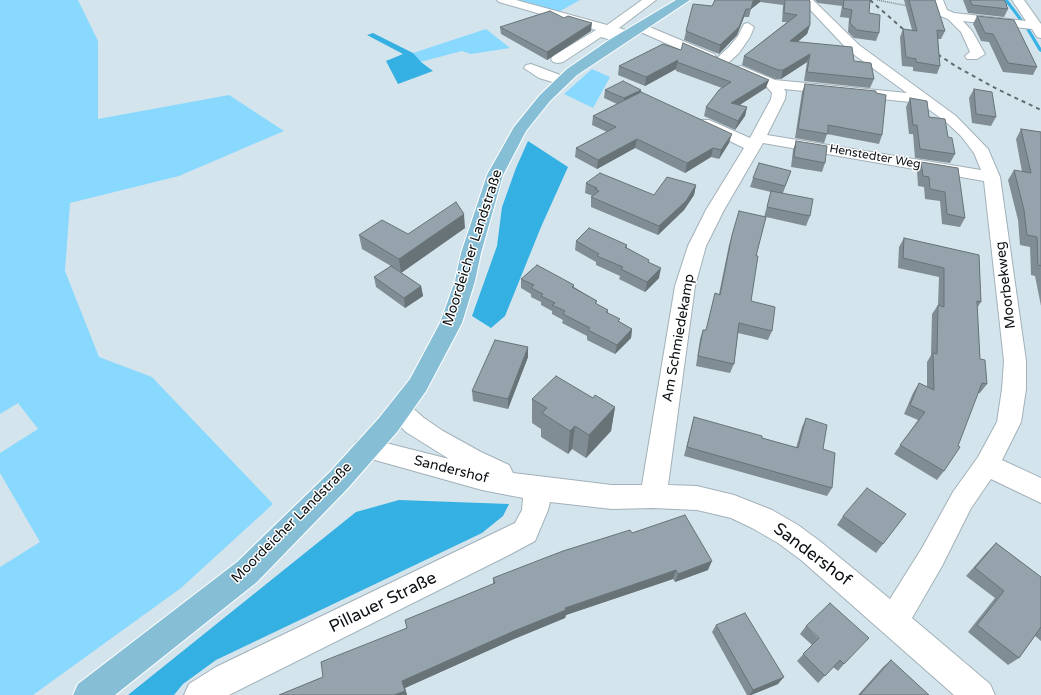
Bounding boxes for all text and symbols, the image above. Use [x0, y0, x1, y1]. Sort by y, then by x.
street label: Henstedter Weg [828, 142, 922, 172]
street label: Moordeicher Landstraße [440, 168, 506, 328]
street label: Moorbekweg [992, 240, 1020, 330]
street label: Am Schmiedekamp [659, 273, 699, 403]
street label: Sandershof [412, 453, 490, 487]
street label: Moordeicher Landstraße [228, 459, 356, 587]
street label: Sandershof [769, 519, 855, 591]
street label: Pillauer Straße [326, 568, 440, 638]

